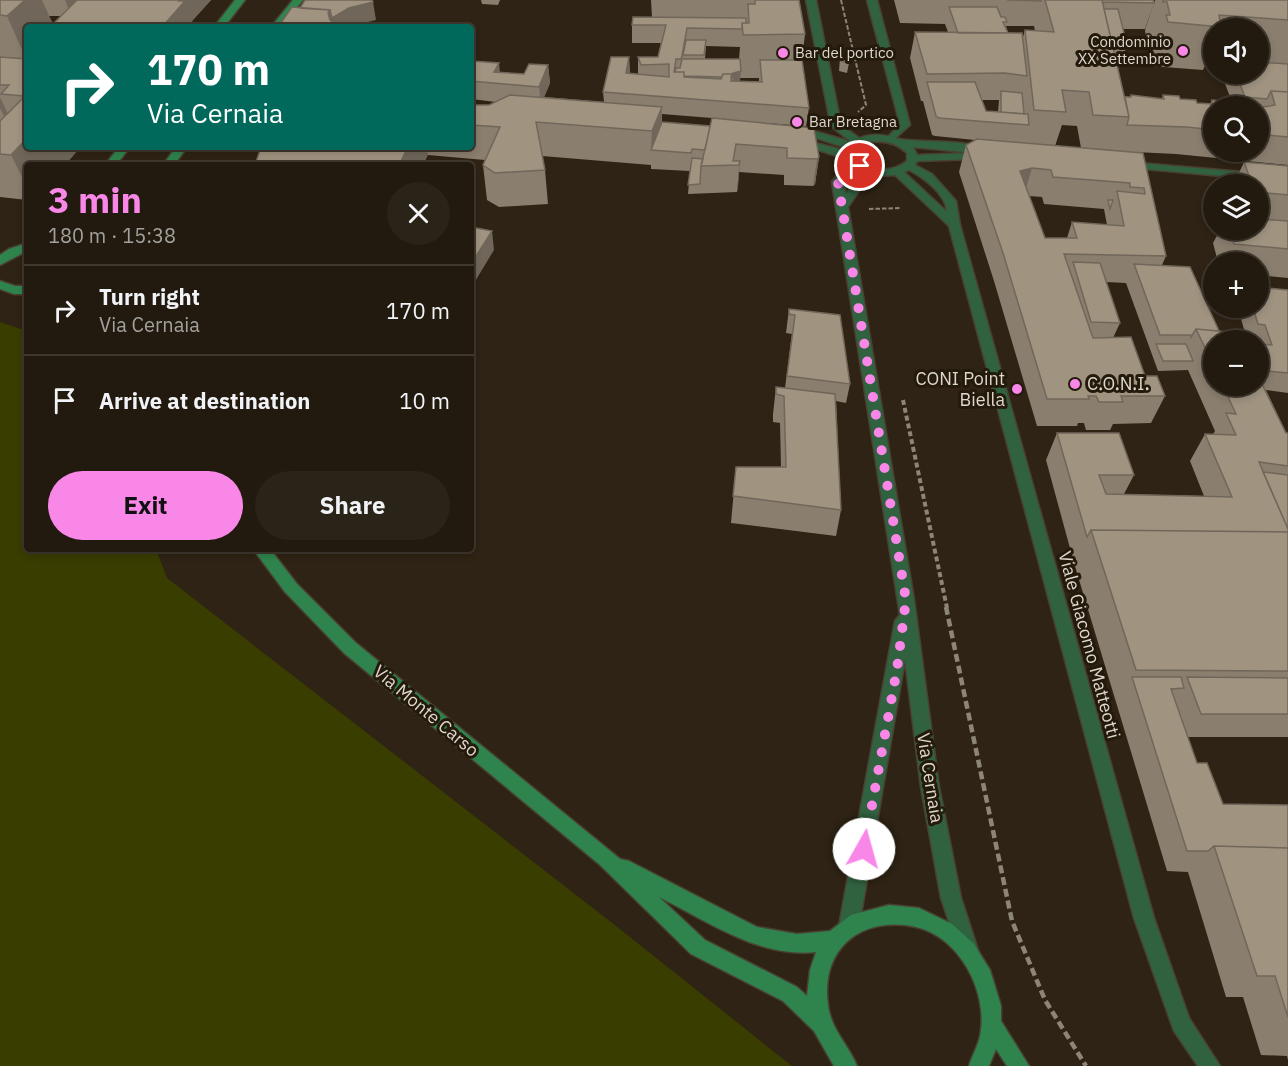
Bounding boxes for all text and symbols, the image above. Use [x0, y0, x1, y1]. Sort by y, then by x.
map controls [1203, 18, 1269, 396]
button: sound [1203, 18, 1269, 84]
place label: Condominio XX Settembre [1078, 32, 1171, 68]
text: 170 m [147, 42, 270, 97]
place label: Bar del portico [795, 43, 894, 62]
marker: Condominio XX Settembre [1176, 44, 1190, 58]
marker: Bar del portico [776, 46, 790, 60]
icon: right [48, 48, 126, 126]
text: Via Cernaia [147, 95, 283, 130]
button: search [1203, 96, 1269, 162]
place label: Bar Bretagna [809, 112, 897, 131]
marker: Bar Bretagna [790, 115, 804, 129]
pin [834, 140, 885, 191]
icon: arrive [843, 149, 876, 182]
button: layers [1203, 174, 1269, 240]
text: 3 min [48, 176, 142, 223]
button: close [387, 182, 450, 245]
text: 180 m · 15:38 [48, 222, 176, 249]
button: + [1203, 252, 1269, 318]
text: Turn right [99, 282, 200, 311]
icon: right [48, 294, 81, 327]
text: 170 m [386, 296, 450, 325]
text: Via Cernaia [99, 311, 200, 338]
button: − [1203, 330, 1269, 396]
place label: CONI Point Biella [915, 367, 1005, 411]
place label: C.O.N.I. [1087, 372, 1149, 395]
marker: C.O.N.I. [1068, 377, 1082, 391]
marker: CONI Point Biella [1010, 382, 1024, 396]
icon: arrive [48, 384, 81, 417]
text: Arrive at destination [99, 386, 310, 415]
text: 10 m [399, 386, 450, 415]
button: Exit [48, 471, 243, 540]
button: Share [255, 471, 450, 540]
street label: Viale Giacomo Matteotti [1053, 549, 1126, 741]
street label: Via Monte Carso [369, 660, 484, 761]
street label: Via Cernaia [912, 731, 949, 825]
position arrow [832, 817, 896, 881]

